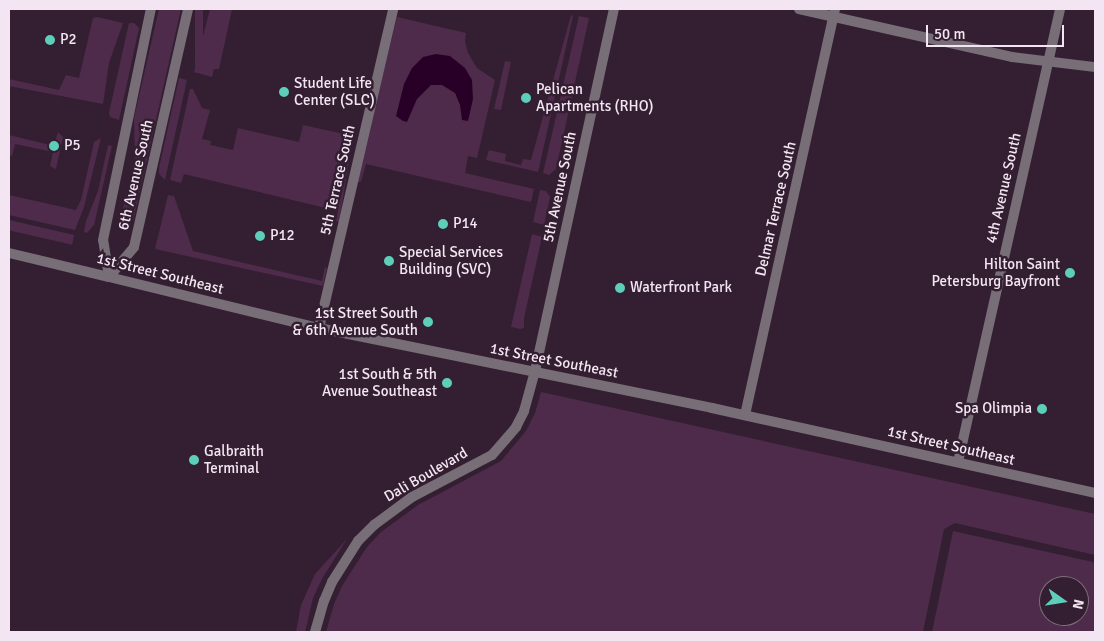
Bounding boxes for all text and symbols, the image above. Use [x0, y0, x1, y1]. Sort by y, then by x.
scale bar [929, 15, 1066, 47]
text: 50 m [934, 25, 965, 43]
place label: P2 [60, 31, 77, 49]
marker: P2 [44, 34, 56, 46]
place label: Student Life Center (SLC) [294, 74, 375, 109]
place label: Pelican Apartments (RHO) [536, 80, 654, 115]
marker: Student Life Center (SLC) [278, 86, 290, 98]
marker: Pelican Apartments (RHO) [520, 92, 532, 104]
street label: 6th Avenue South [115, 118, 157, 232]
street label: 5th Terrace South [317, 123, 359, 237]
street label: 5th Avenue South [539, 130, 581, 244]
street label: 4th Avenue South [983, 131, 1025, 245]
place label: P5 [64, 137, 81, 155]
marker: P5 [48, 140, 60, 152]
street label: Delmar Terrace South [752, 140, 800, 278]
place label: P14 [453, 215, 478, 233]
marker: P14 [437, 218, 449, 230]
place label: P12 [270, 227, 295, 245]
marker: P12 [254, 230, 266, 242]
place label: Special Services Building (SVC) [399, 243, 503, 278]
street label: 1st Street Southeast [95, 250, 225, 298]
marker: Special Services Building (SVC) [383, 255, 395, 267]
place label: Hilton Saint Petersburg Bayfront [931, 255, 1060, 290]
marker: Hilton Saint Petersburg Bayfront [1064, 267, 1076, 279]
place label: Waterfront Park [630, 279, 732, 297]
marker: Waterfront Park [614, 282, 626, 294]
place label: 1st Street South & 6th Avenue South [293, 304, 418, 339]
marker: 1st Street South & 6th Avenue South [422, 316, 434, 328]
street label: 1st Street Southeast [488, 340, 620, 382]
place label: 1st South & 5th Avenue Southeast [322, 365, 437, 400]
marker: 1st South & 5th Avenue Southeast [441, 377, 453, 389]
place label: Spa Olimpia [955, 400, 1032, 418]
marker: Spa Olimpia [1036, 403, 1048, 415]
street label: 1st Street Southeast [886, 423, 1016, 469]
place label: Galbraith Terminal [204, 442, 264, 477]
street label: Dali Boulevard [381, 444, 471, 506]
marker: Galbraith Terminal [188, 454, 200, 466]
north arrow [1039, 576, 1089, 626]
text: N [1069, 598, 1088, 611]

